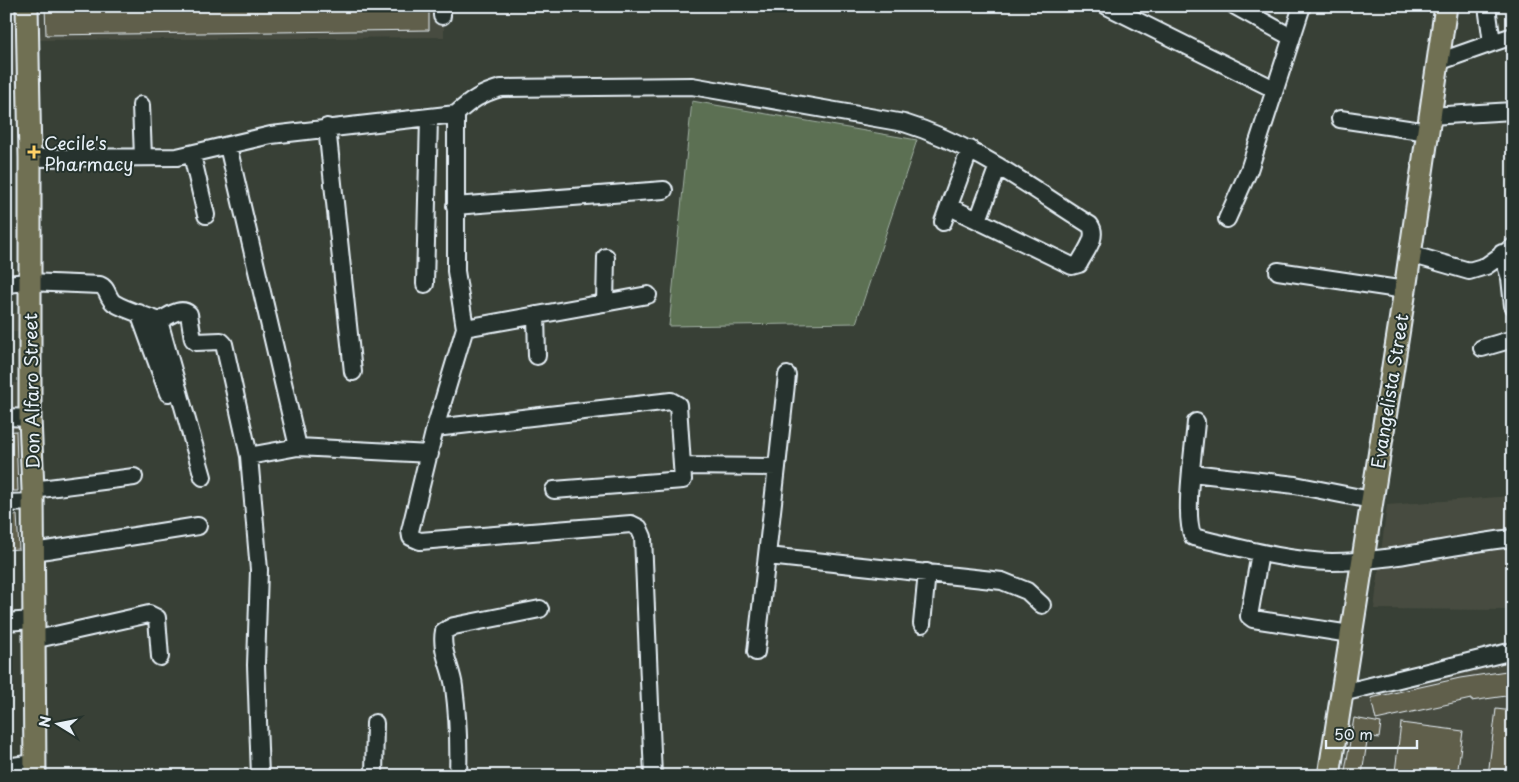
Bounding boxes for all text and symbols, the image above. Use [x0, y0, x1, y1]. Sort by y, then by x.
place label: Cecile's Pharmacy [44, 129, 134, 177]
marker: Cecile's Pharmacy [28, 146, 40, 158]
street label: Evangelista Street [1363, 312, 1415, 470]
street label: Don Alfaro Street [16, 313, 46, 469]
north arrow [32, 700, 82, 750]
text: N [33, 714, 56, 729]
scale bar [1326, 717, 1418, 749]
text: 50 m [1334, 722, 1373, 745]

